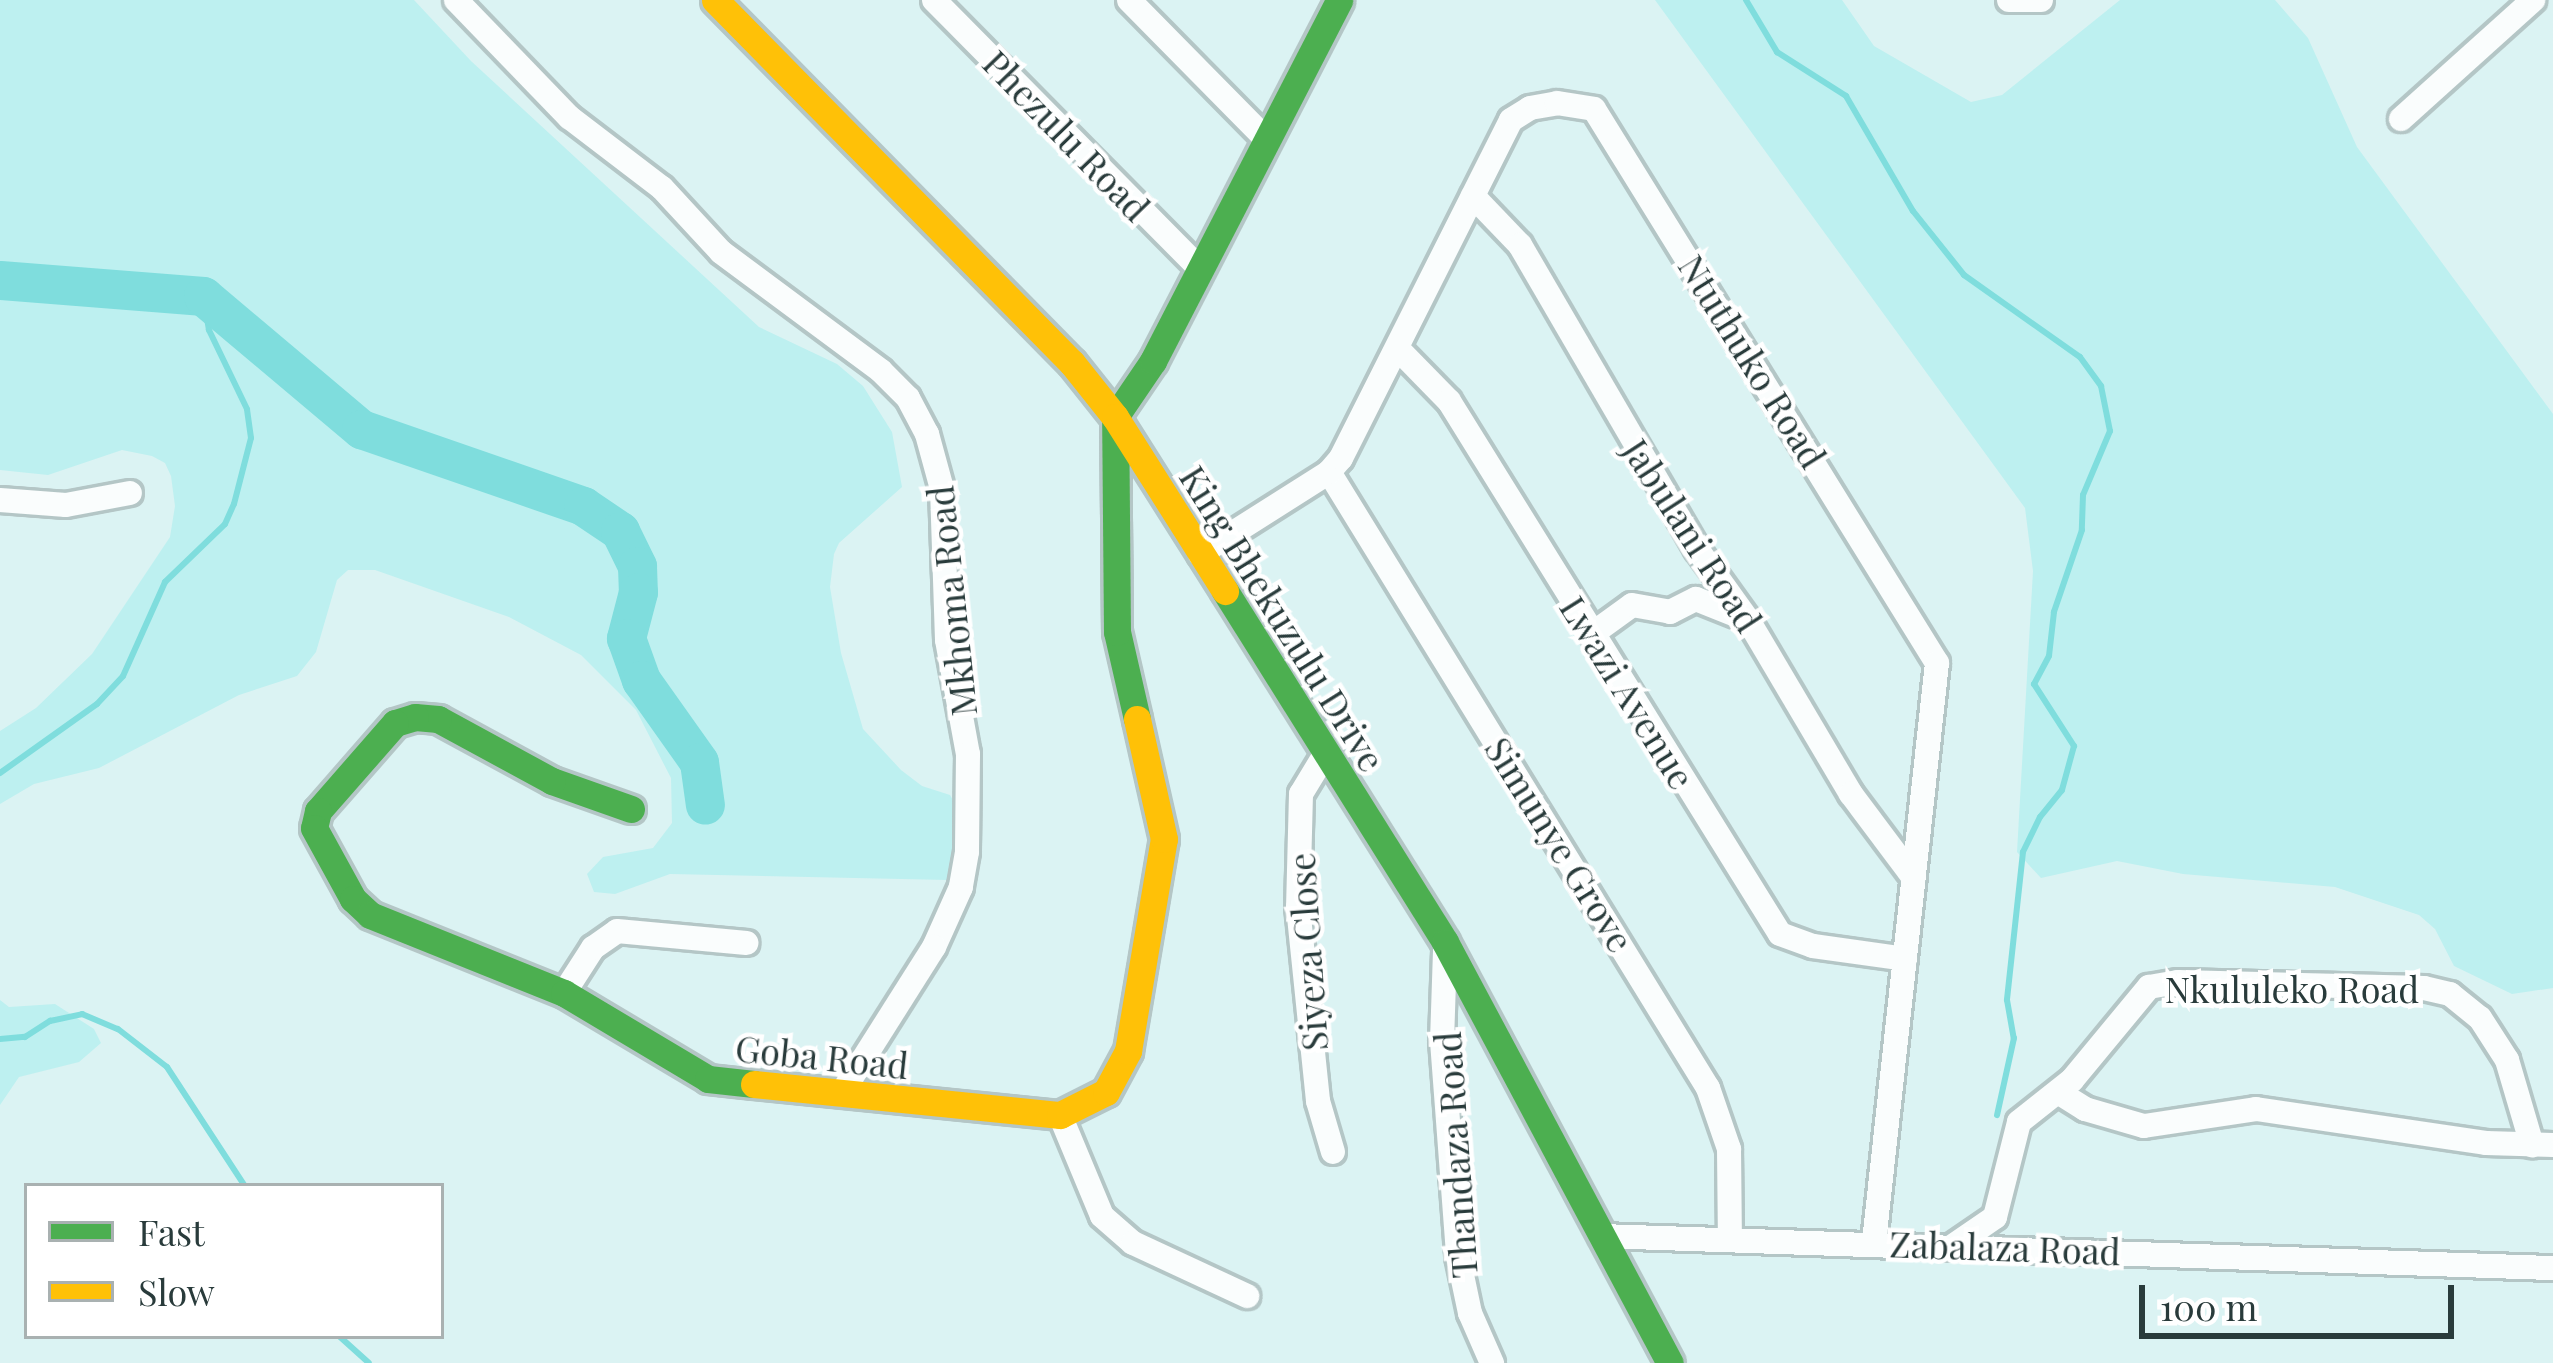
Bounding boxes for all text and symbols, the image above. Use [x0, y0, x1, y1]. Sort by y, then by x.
street label: Phezulu Road [975, 41, 1159, 229]
street label: Ntuthuko Road [1670, 247, 1836, 475]
street label: Jabulani Road [1615, 430, 1771, 640]
street label: King Bhekuzulu Drive [1171, 457, 1395, 779]
street label: Mkhoma Road [917, 484, 985, 718]
street label: Lwazi Avenue [1551, 587, 1705, 797]
street label: Simunye Grove [1477, 729, 1643, 959]
street label: Siyeza Close [1279, 851, 1335, 1053]
street label: Nkululeko Road [2165, 967, 2419, 1011]
street label: Goba Road [733, 1025, 911, 1087]
street label: Thandaza Road [1425, 1030, 1485, 1280]
legend [24, 1183, 444, 1339]
text: Fast [138, 1207, 205, 1255]
street label: Zabalaza Road [1888, 1221, 2122, 1273]
scale bar [2145, 1261, 2460, 1335]
text: Slow [138, 1267, 215, 1315]
text: 100 m [2160, 1282, 2257, 1330]

